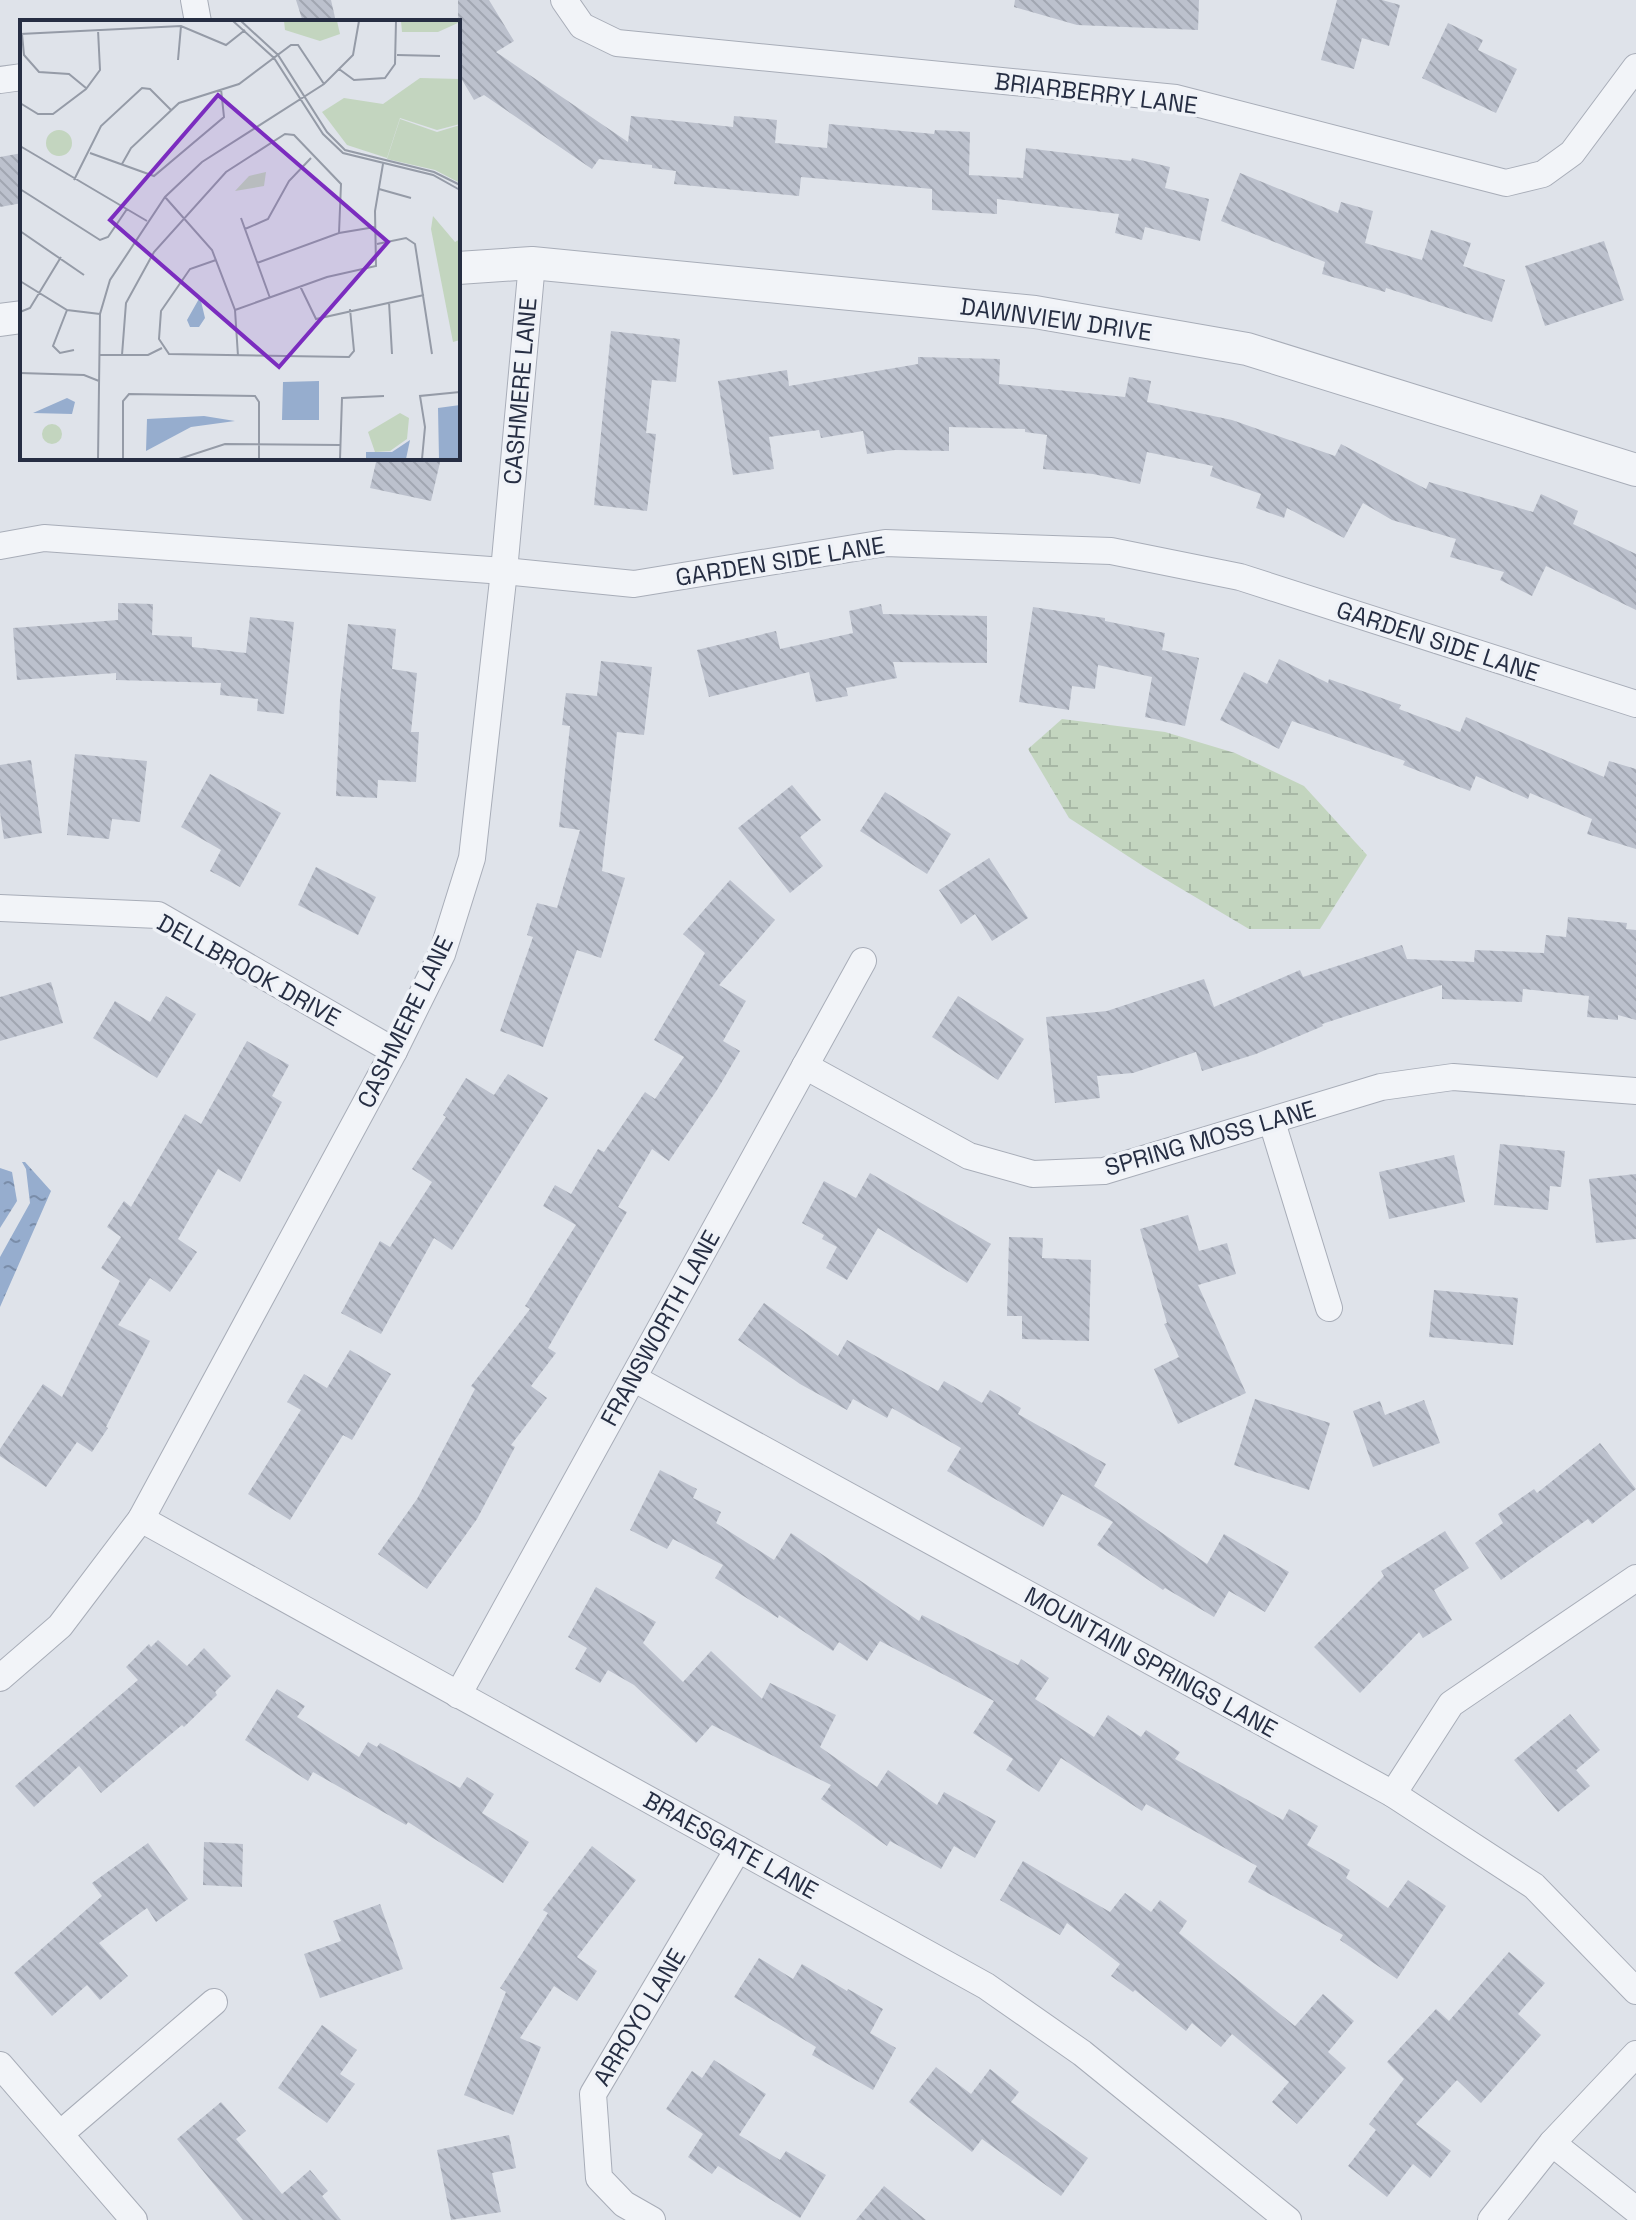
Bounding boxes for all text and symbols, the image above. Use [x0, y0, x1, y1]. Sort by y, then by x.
inset map [20, 20, 460, 460]
street label: BRIARBERRY LANE [993, 65, 1199, 121]
street label: DAWNVIEW DRIVE [958, 290, 1154, 348]
street label: CASHMERE LANE [496, 296, 544, 486]
street label: GARDEN SIDE LANE [673, 529, 887, 593]
street label: GARDEN SIDE LANE [1333, 594, 1543, 688]
street label: DELLBROOK DRIVE [152, 907, 346, 1033]
street label: CASHMERE LANE [350, 931, 460, 1113]
street label: SPRING MOSS LANE [1101, 1093, 1319, 1183]
street label: FRANSWORTH LANE [593, 1225, 727, 1431]
street label: MOUNTAIN SPRINGS LANE [1019, 1579, 1283, 1745]
street label: BRAESGATE LANE [638, 1784, 824, 1906]
street label: ARROYO LANE [586, 1943, 692, 2091]

